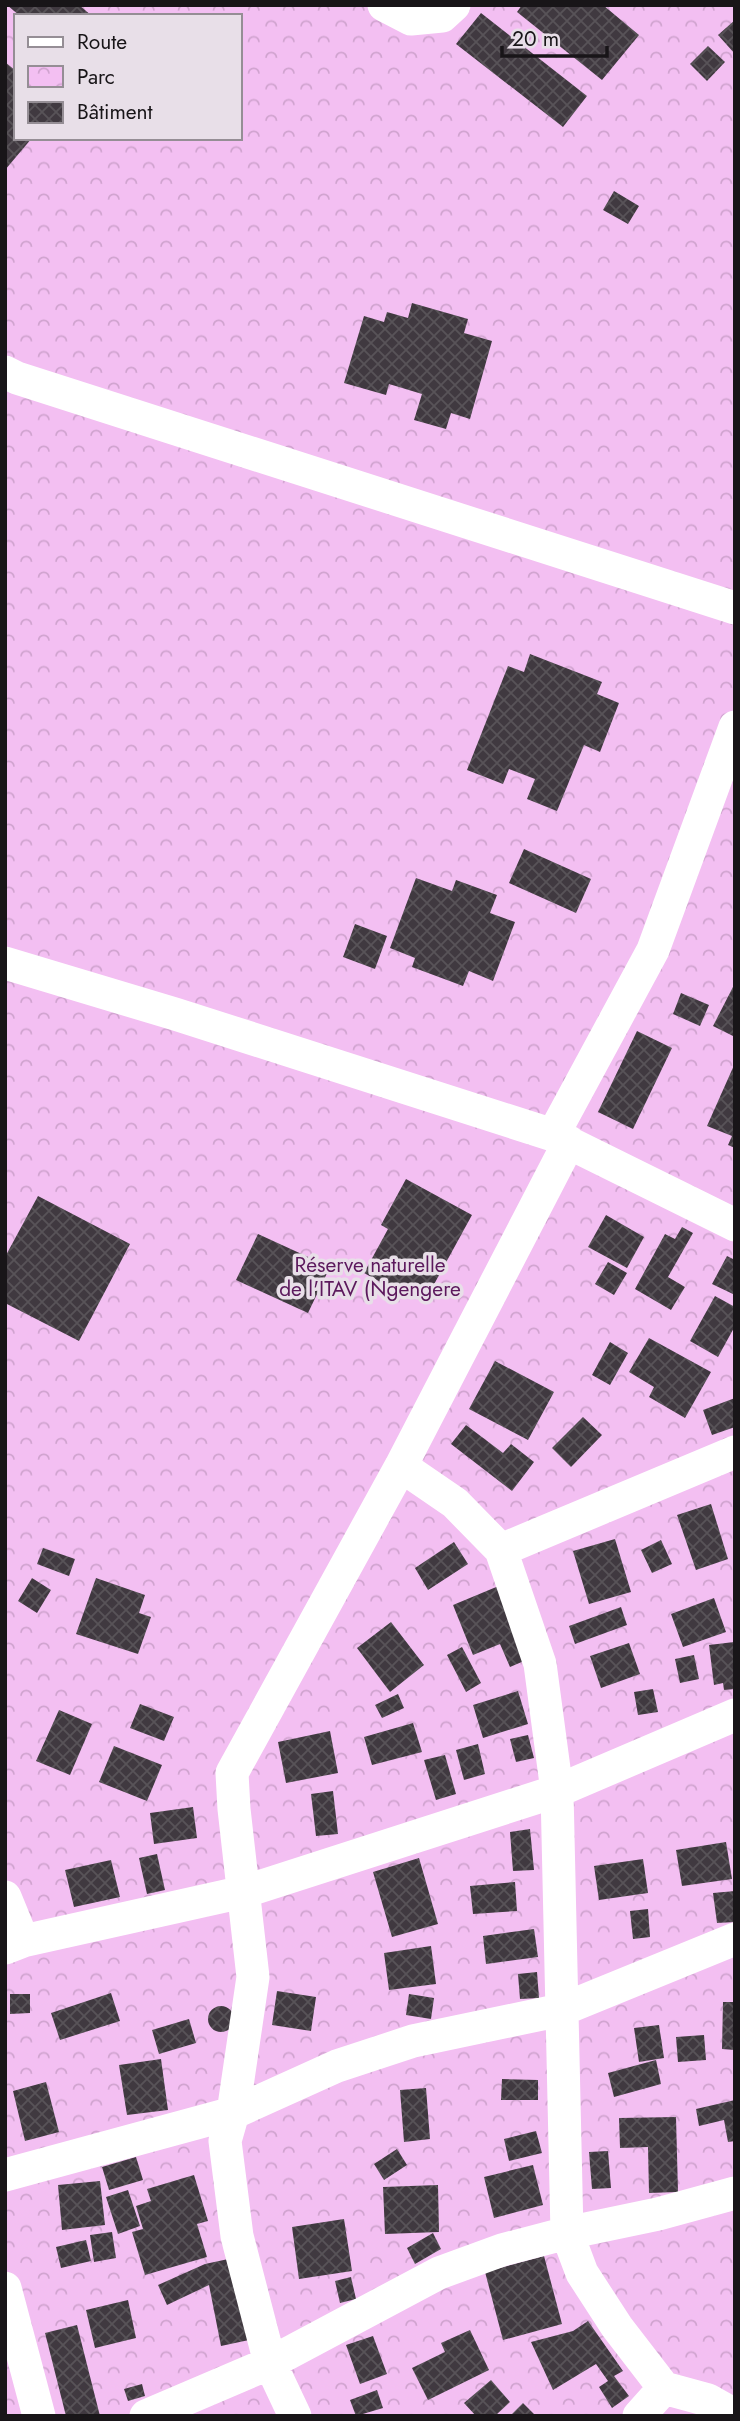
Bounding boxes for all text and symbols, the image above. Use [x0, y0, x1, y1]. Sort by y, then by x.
legend [14, 14, 242, 140]
scale bar [502, 14, 607, 58]
text: 20 m [512, 24, 559, 54]
text: Route [77, 27, 127, 57]
text: Parc [77, 62, 115, 92]
text: Bâtiment [77, 97, 153, 127]
park label: Réserve naturelle de l'ITAV (Ngengere [279, 1250, 461, 1304]

